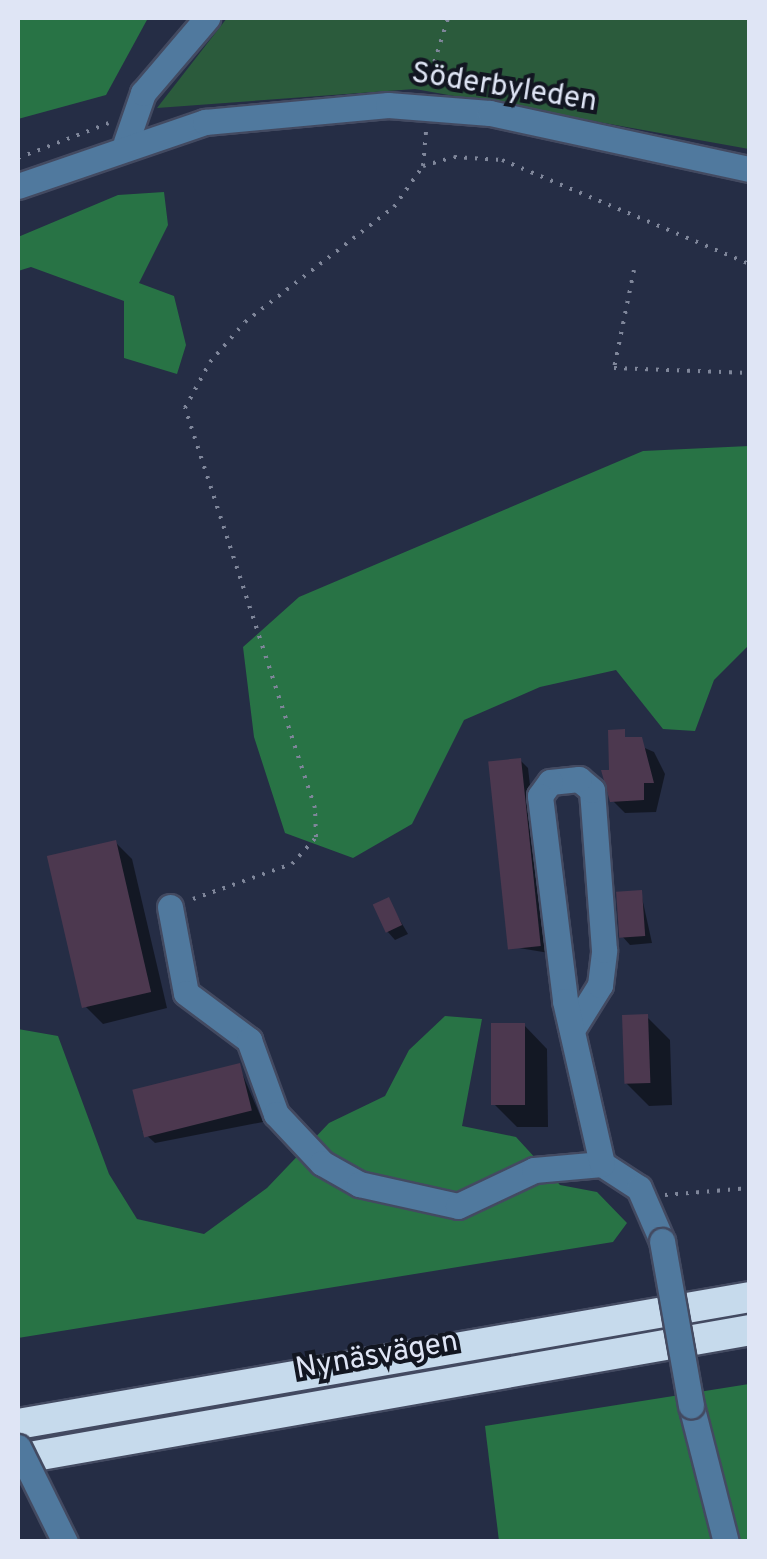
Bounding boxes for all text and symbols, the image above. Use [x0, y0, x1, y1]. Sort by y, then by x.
street label: Söderbyleden [409, 57, 599, 121]
street label: Nynäsvägen [293, 1325, 461, 1389]

